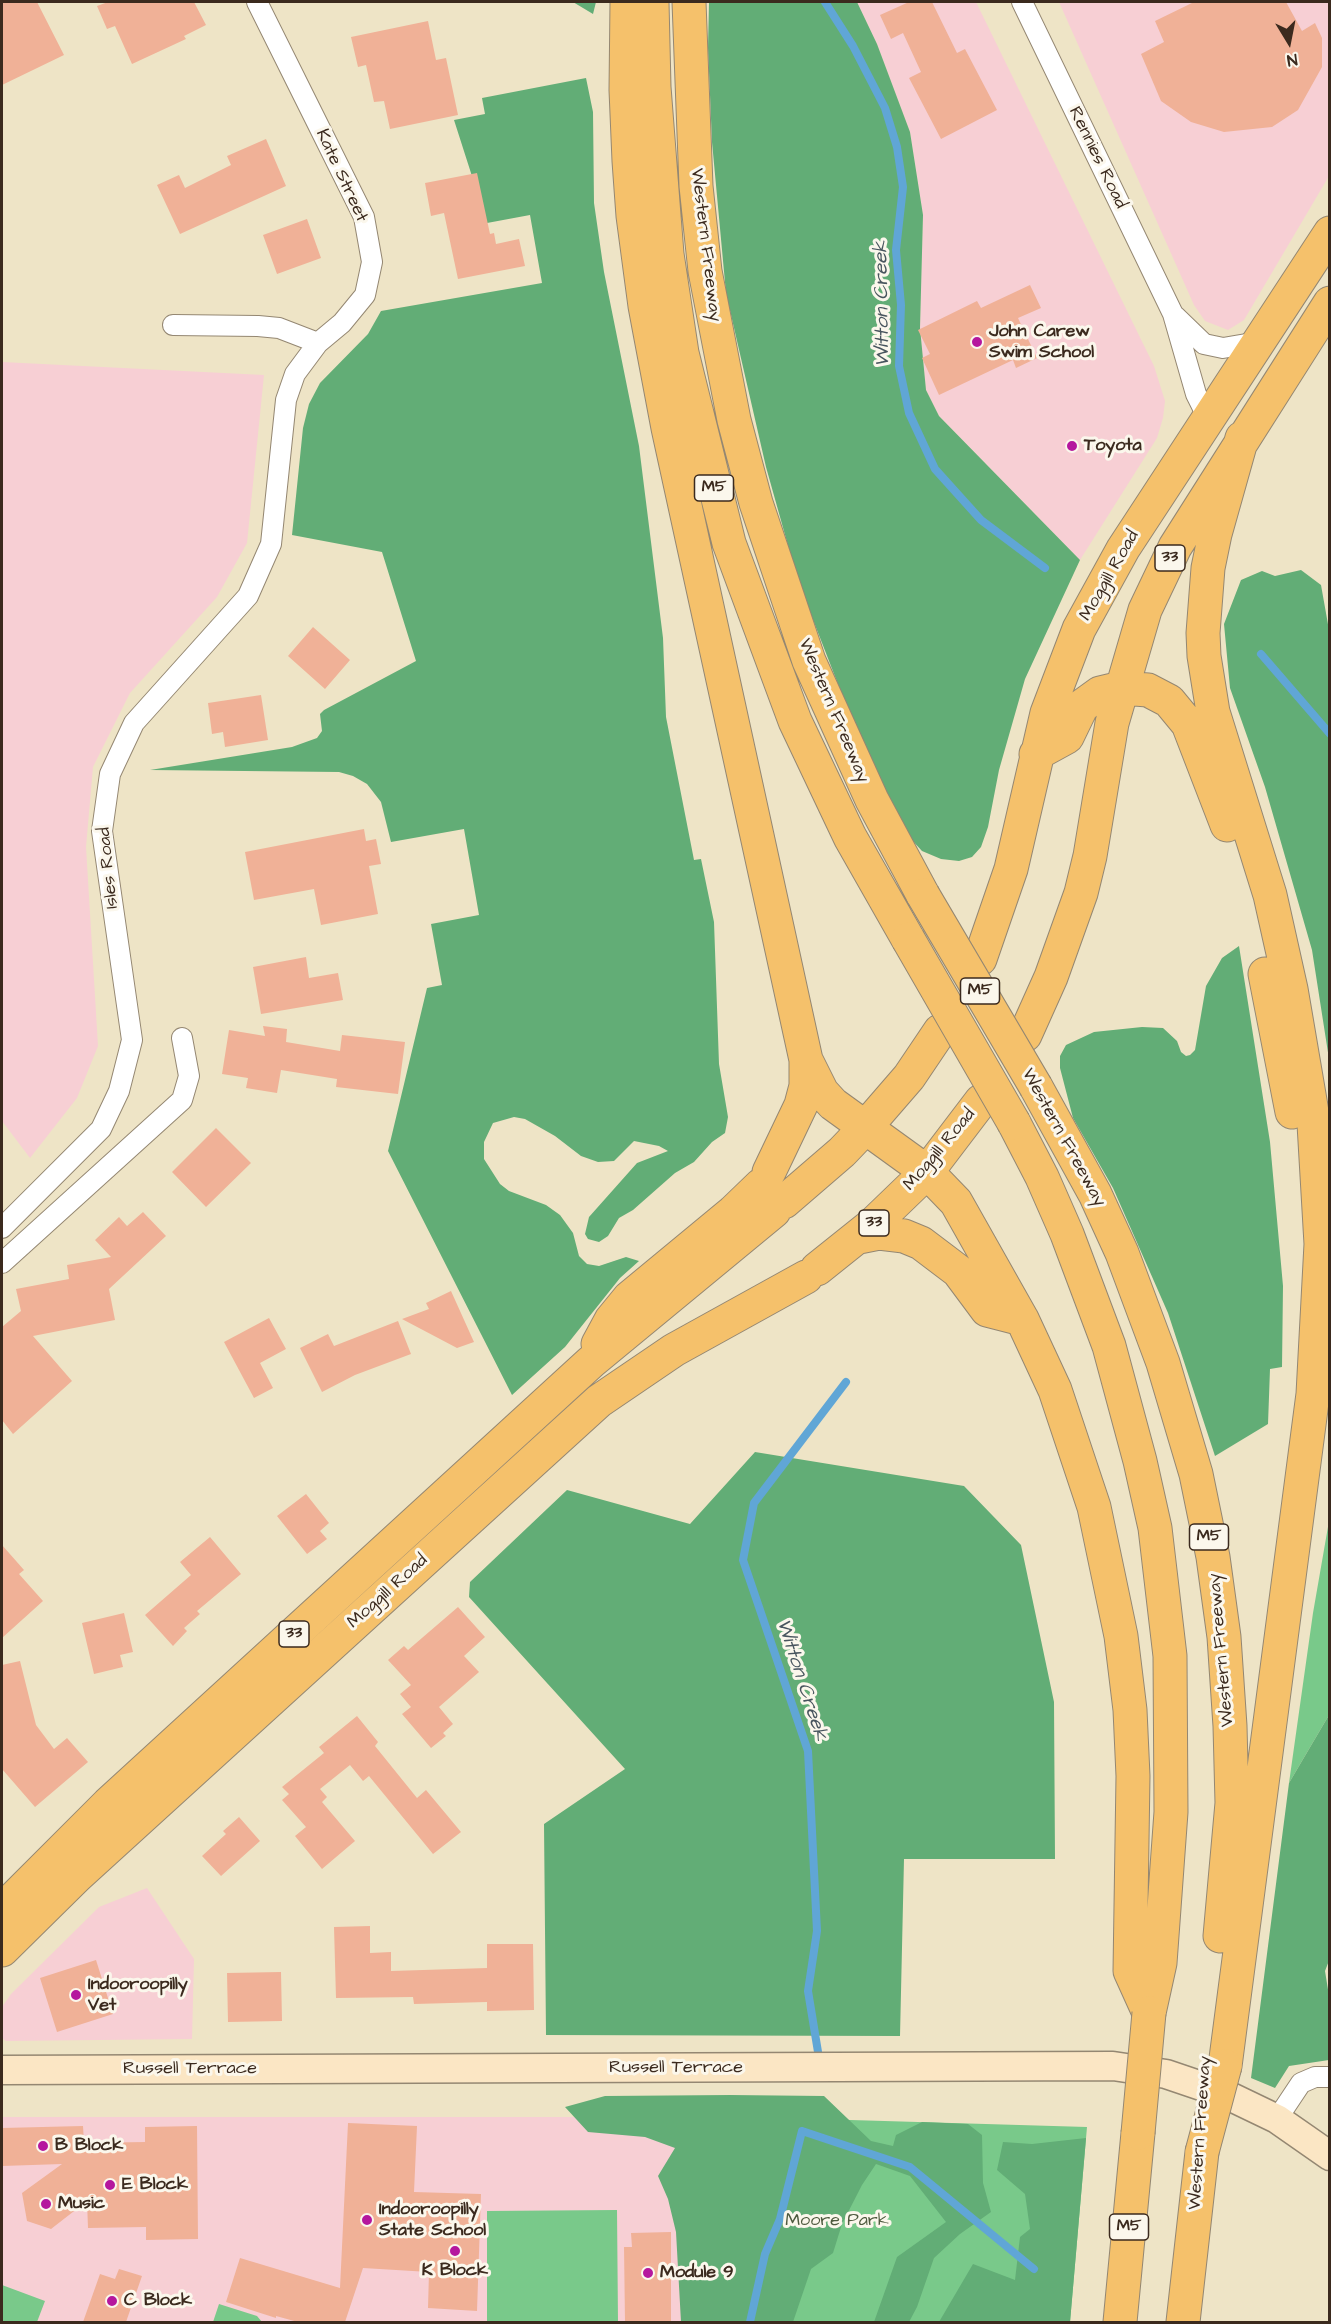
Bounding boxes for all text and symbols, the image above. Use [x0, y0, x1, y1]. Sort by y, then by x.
north arrow [1259, 12, 1319, 72]
text: N [1285, 48, 1299, 71]
street label: Rennies Road [1063, 104, 1131, 212]
street label: Kate Street [310, 126, 372, 226]
street label: Western Freeway [685, 167, 725, 323]
water label: Witton Creek [870, 241, 896, 367]
place label: John Carew Swim School [989, 321, 1094, 364]
marker: John Carew Swim School [970, 335, 984, 349]
place label: Toyota [1084, 435, 1142, 457]
marker: Toyota [1065, 439, 1079, 453]
road number: M5 [694, 475, 734, 501]
street label: Moggill Road [1076, 527, 1144, 625]
road number: 33 [1155, 545, 1185, 571]
street label: Western Freeway [793, 636, 873, 786]
street label: Isles Road [94, 826, 124, 910]
road number: M5 [960, 978, 1000, 1004]
street label: Western Freeway [1016, 1065, 1110, 1211]
street label: Moggill Road [899, 1105, 981, 1195]
road number: 33 [859, 1210, 889, 1236]
road number: M5 [1190, 1524, 1228, 1550]
street label: Moggill Road [343, 1550, 433, 1634]
street label: Western Freeway [1205, 1572, 1239, 1728]
water label: Witton Creek [770, 1616, 832, 1744]
road number: 33 [279, 1621, 309, 1647]
place label: Indooroopilly Vet [88, 1974, 188, 2016]
marker: Indooroopilly Vet [69, 1988, 83, 2002]
street label: Western Freeway [1185, 2055, 1217, 2211]
street label: Russell Terrace [609, 2057, 743, 2079]
street label: Russell Terrace [123, 2058, 257, 2080]
place label: B Block [55, 2135, 123, 2157]
marker: B Block [36, 2139, 50, 2153]
place label: E Block [122, 2174, 188, 2196]
marker: E Block [103, 2178, 117, 2192]
place label: Music [58, 2193, 105, 2215]
marker: Music [39, 2197, 53, 2211]
place label: Indooroopilly State School [379, 2199, 486, 2242]
park label: Moore Park [785, 2210, 889, 2232]
marker: Indooroopilly State School [360, 2213, 374, 2227]
road number: M5 [1110, 2214, 1148, 2240]
marker: K Block [448, 2244, 462, 2258]
place label: K Block [422, 2260, 488, 2282]
place label: Module 9 [660, 2262, 733, 2284]
marker: Module 9 [641, 2266, 655, 2280]
place label: C Block [124, 2290, 192, 2312]
marker: C Block [105, 2294, 119, 2308]

